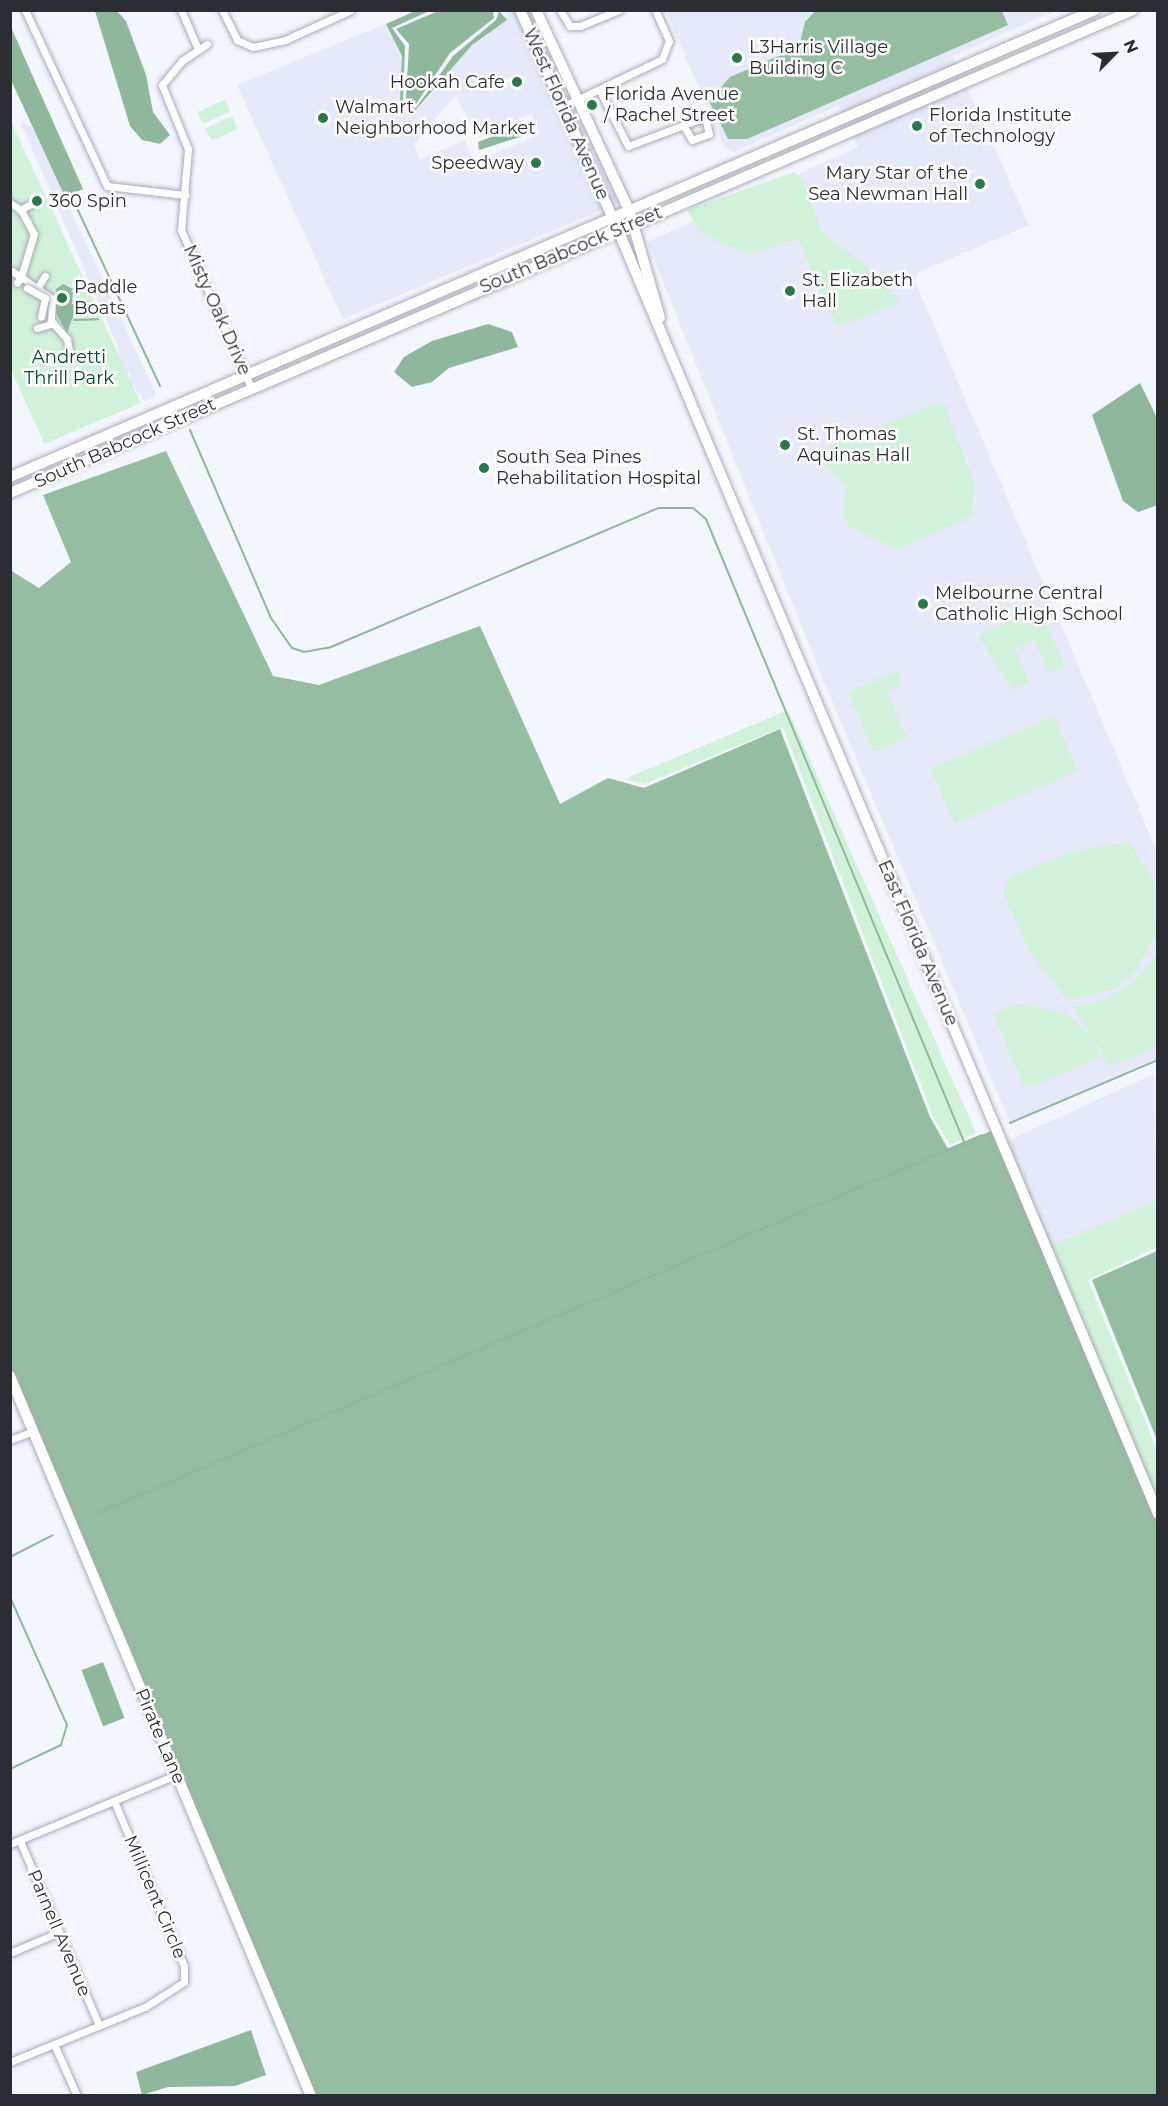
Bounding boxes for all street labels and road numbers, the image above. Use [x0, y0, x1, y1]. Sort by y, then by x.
street label: West Florida Avenue [518, 25, 614, 203]
street label: South Babcock Street [476, 202, 666, 298]
street label: Misty Oak Drive [179, 242, 255, 378]
street label: South Babcock Street [31, 393, 219, 493]
street label: East Florida Avenue [873, 857, 963, 1029]
street label: Pirate Lane [130, 1685, 190, 1787]
street label: Millicent Circle [119, 1832, 191, 1962]
street label: Parnell Avenue [23, 1866, 95, 2000]

